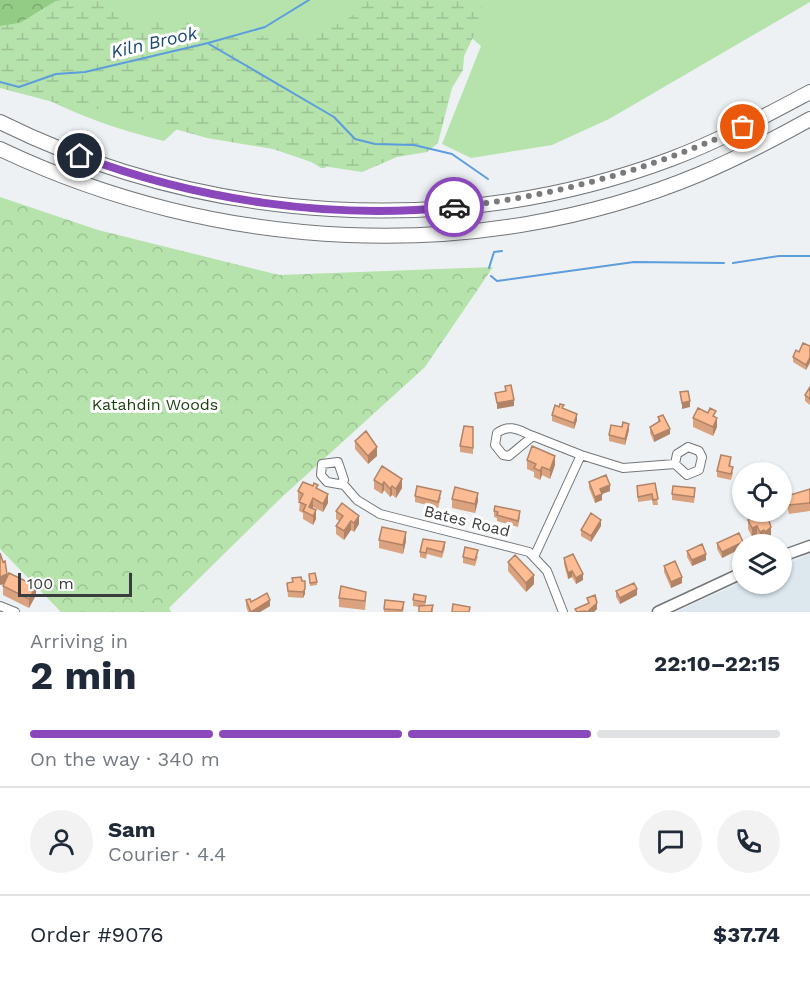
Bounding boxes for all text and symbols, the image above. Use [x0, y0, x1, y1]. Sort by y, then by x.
water label: Kiln Brook [109, 22, 200, 62]
pin [717, 101, 768, 152]
icon: bag [726, 110, 759, 143]
pin [54, 130, 105, 181]
icon: home [63, 139, 96, 172]
courier [424, 177, 484, 237]
icon: car [438, 191, 471, 224]
park label: Katahdin Woods [92, 395, 218, 414]
map controls [732, 462, 792, 594]
button: locate [732, 462, 792, 522]
street label: Bates Road [422, 501, 512, 541]
button: layers [732, 534, 792, 594]
scale bar [18, 570, 132, 598]
text: 100 m [27, 574, 74, 593]
text: Arriving in [30, 629, 128, 653]
text: 22:10–22:15 [654, 651, 780, 676]
text: 2 min [30, 653, 137, 698]
text: On the way · 340 m [30, 747, 220, 771]
button: person [30, 810, 93, 873]
button: chat [639, 810, 702, 873]
button: phone [717, 810, 780, 873]
text: Sam [108, 817, 156, 842]
text: Courier · 4.4 [108, 842, 226, 866]
text: Order #9076 [30, 922, 164, 947]
text: $37.74 [713, 922, 780, 947]

